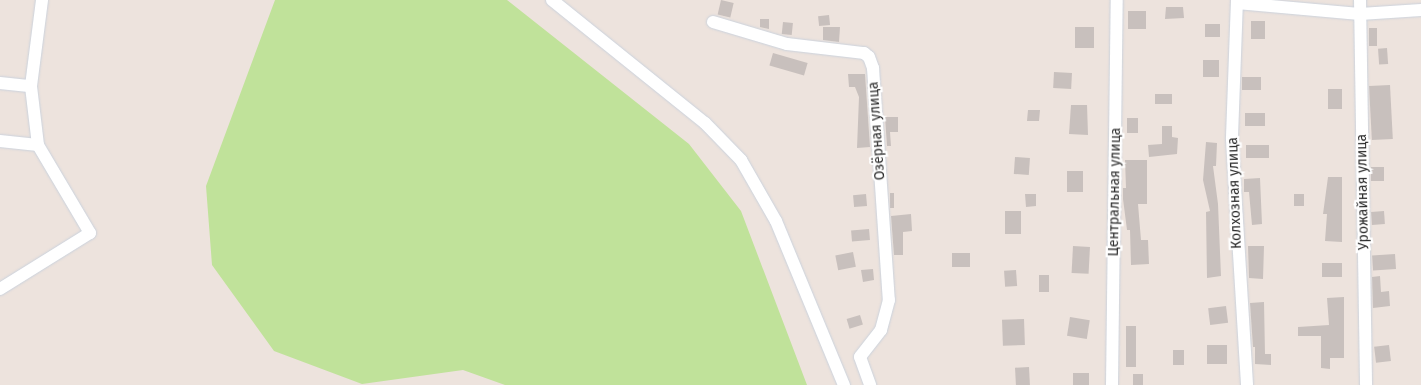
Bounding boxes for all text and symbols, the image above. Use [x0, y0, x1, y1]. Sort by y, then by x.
street label: Озёрная улица [865, 81, 889, 181]
street label: Центральная улица [1105, 127, 1125, 257]
street label: Урожайная улица [1354, 134, 1372, 250]
street label: Колхозная улица [1225, 137, 1245, 249]

